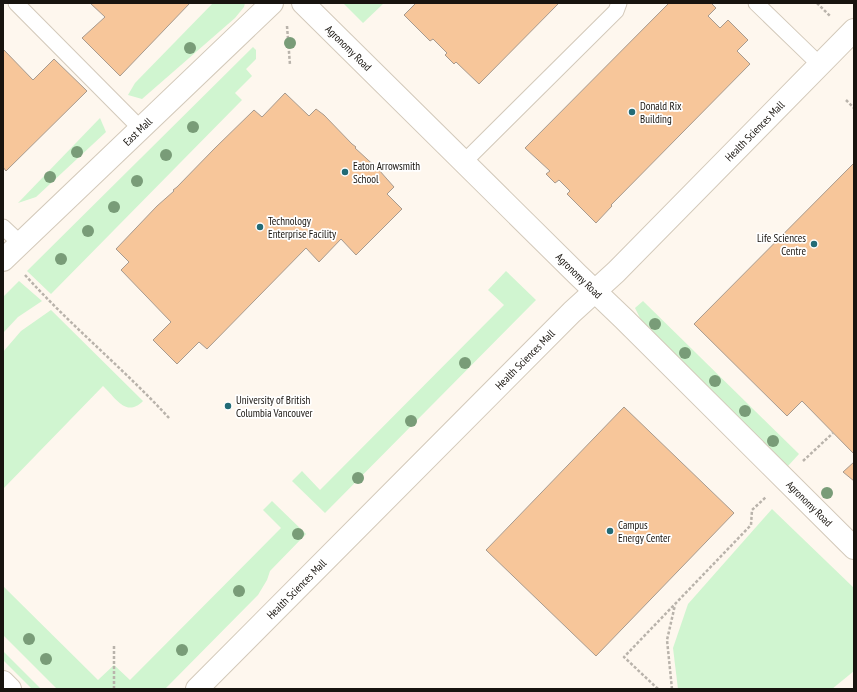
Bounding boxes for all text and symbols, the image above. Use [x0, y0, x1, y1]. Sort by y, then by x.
street label: Agronomy Road [322, 22, 375, 74]
street label: Health Sciences Mall [722, 98, 788, 164]
place label: Donald Rix Building [640, 99, 682, 126]
marker: Donald Rix Building [627, 107, 637, 117]
street label: East Mall [120, 114, 155, 149]
place label: Eaton Arrowsmith School [353, 159, 420, 186]
marker: Eaton Arrowsmith School [340, 167, 350, 177]
place label: Technology Enterprise Facility [268, 214, 337, 241]
marker: Technology Enterprise Facility [255, 222, 265, 232]
place label: Life Sciences Centre [757, 231, 806, 258]
marker: Life Sciences Centre [809, 239, 819, 249]
street label: Agronomy Road [553, 250, 605, 302]
street label: Health Sciences Mall [492, 326, 558, 392]
place label: University of British Columbia Vancouver [236, 393, 313, 420]
marker: University of British Columbia Vancouver [223, 401, 233, 411]
street label: Agronomy Road [783, 478, 835, 530]
place label: Campus Energy Center [618, 518, 671, 545]
marker: Campus Energy Center [605, 526, 615, 536]
street label: Health Sciences Mall [264, 556, 330, 622]

